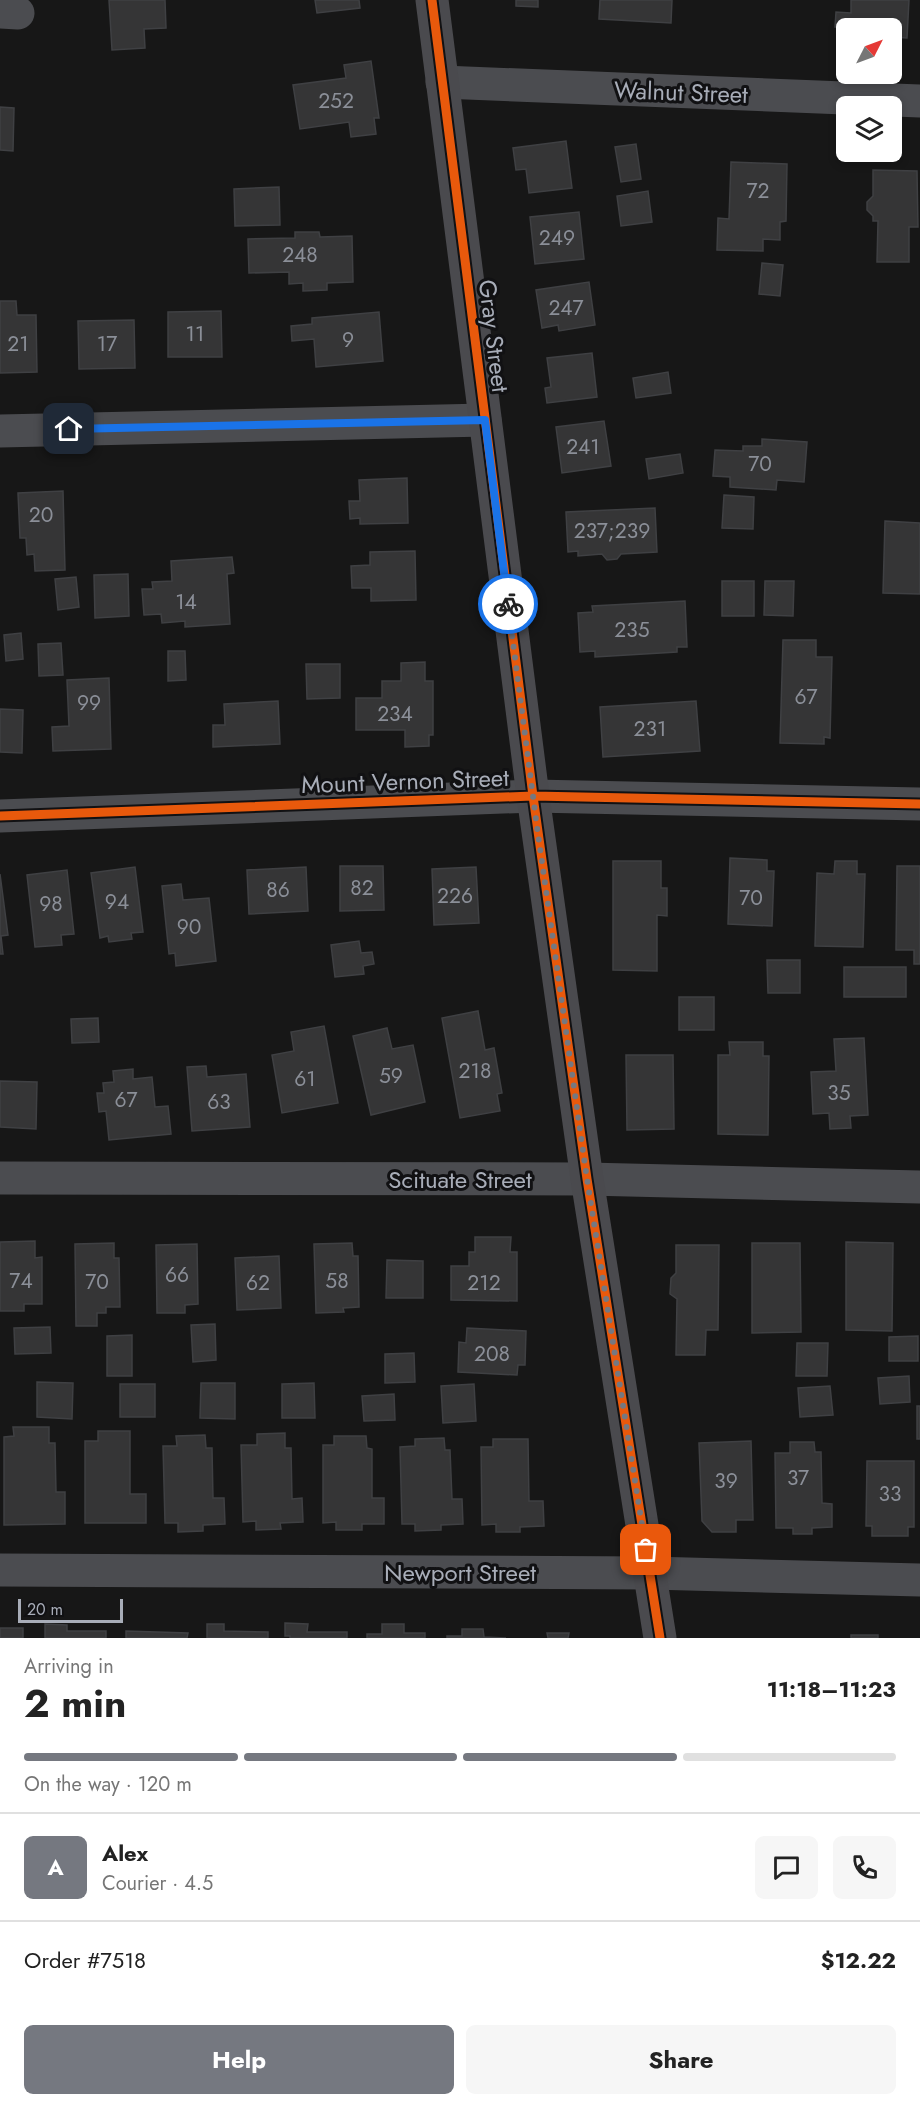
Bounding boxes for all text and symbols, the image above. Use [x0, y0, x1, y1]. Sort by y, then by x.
north arrow [836, 18, 902, 84]
map controls [836, 18, 902, 162]
street label: Walnut Street [614, 72, 749, 112]
house number: 252 [318, 86, 354, 116]
button: layers [836, 96, 902, 162]
house number: 72 [747, 176, 769, 206]
house number: 249 [539, 223, 575, 253]
house number: 248 [282, 240, 318, 270]
street label: Gray Street [470, 278, 518, 395]
house number: 247 [548, 293, 584, 323]
house number: 11 [186, 319, 204, 349]
house number: 9 [342, 325, 354, 355]
house number: 21 [7, 329, 29, 359]
house number: 17 [97, 329, 117, 359]
pin [43, 403, 94, 454]
icon: home [52, 412, 85, 445]
house number: 241 [566, 432, 600, 462]
house number: 70 [748, 449, 772, 479]
house number: 20 [29, 500, 53, 530]
house number: 237;239 [574, 516, 650, 546]
courier [478, 574, 538, 634]
house number: 14 [175, 587, 197, 617]
icon: bike [492, 588, 525, 621]
house number: 235 [614, 615, 650, 645]
house number: 67 [794, 682, 818, 712]
house number: 99 [77, 688, 101, 718]
house number: 234 [377, 699, 413, 729]
house number: 231 [634, 714, 666, 744]
street label: Mount Vernon Street [300, 760, 510, 802]
house number: 82 [350, 873, 374, 903]
house number: 86 [266, 875, 290, 905]
house number: 226 [437, 881, 473, 911]
house number: 70 [739, 883, 763, 913]
house number: 94 [105, 887, 129, 917]
house number: 98 [39, 889, 63, 919]
house number: 90 [177, 912, 201, 942]
house number: 218 [459, 1056, 491, 1086]
house number: 59 [379, 1061, 403, 1091]
house number: 61 [294, 1064, 316, 1094]
house number: 35 [827, 1078, 851, 1108]
house number: 67 [114, 1085, 138, 1115]
house number: 63 [207, 1087, 231, 1117]
street label: Scituate Street [388, 1162, 532, 1197]
house number: 66 [165, 1260, 189, 1290]
house number: 74 [9, 1266, 33, 1296]
house number: 58 [325, 1266, 349, 1296]
house number: 70 [85, 1267, 109, 1297]
house number: 62 [246, 1268, 270, 1298]
house number: 212 [467, 1268, 501, 1298]
house number: 208 [474, 1339, 510, 1369]
house number: 37 [787, 1463, 809, 1493]
house number: 39 [714, 1466, 738, 1496]
house number: 33 [879, 1479, 901, 1509]
pin [620, 1524, 671, 1575]
icon: bag [629, 1533, 662, 1566]
street label: Newport Street [384, 1555, 536, 1590]
scale bar [18, 1596, 123, 1624]
text: 20 m [27, 1598, 63, 1621]
text: Arriving in [24, 1652, 114, 1681]
text: 11:18–11:23 [767, 1673, 896, 1705]
text: 2 min [24, 1675, 126, 1732]
text: On the way · 120 m [24, 1770, 192, 1799]
button: chat [755, 1836, 818, 1899]
button: phone [833, 1836, 896, 1899]
text: Alex [102, 1837, 148, 1869]
text: A [47, 1851, 64, 1883]
text: Courier · 4.5 [102, 1869, 213, 1898]
text: Order #7518 [24, 1944, 146, 1976]
text: $12.22 [821, 1944, 896, 1976]
button: Help [24, 2025, 454, 2094]
button: Share [466, 2025, 896, 2094]

